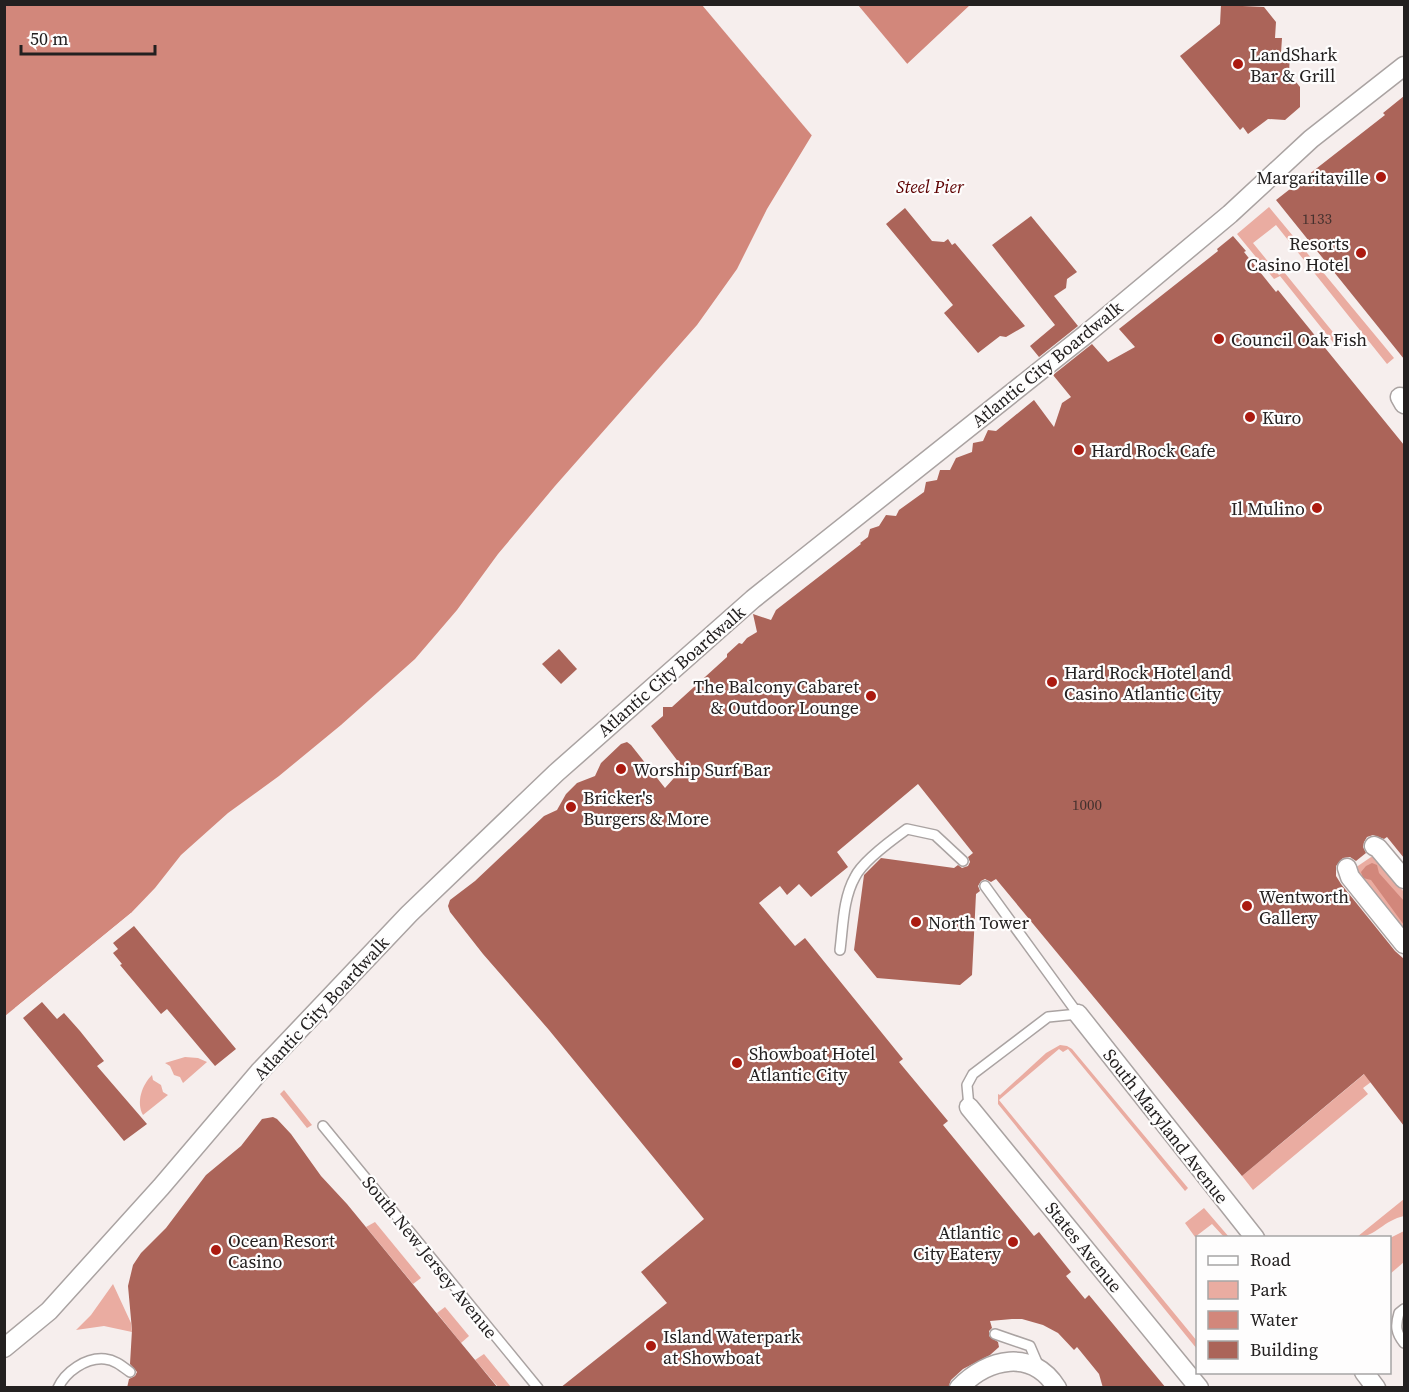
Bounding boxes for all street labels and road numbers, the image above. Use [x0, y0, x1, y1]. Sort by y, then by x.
street label: Atlantic City Boardwalk [966, 295, 1128, 433]
street label: Atlantic City Boardwalk [592, 600, 750, 742]
street label: Atlantic City Boardwalk [248, 931, 394, 1085]
street label: South Maryland Avenue [1097, 1043, 1235, 1209]
street label: South New Jersey Avenue [357, 1170, 503, 1344]
street label: States Avenue [1040, 1196, 1128, 1298]

